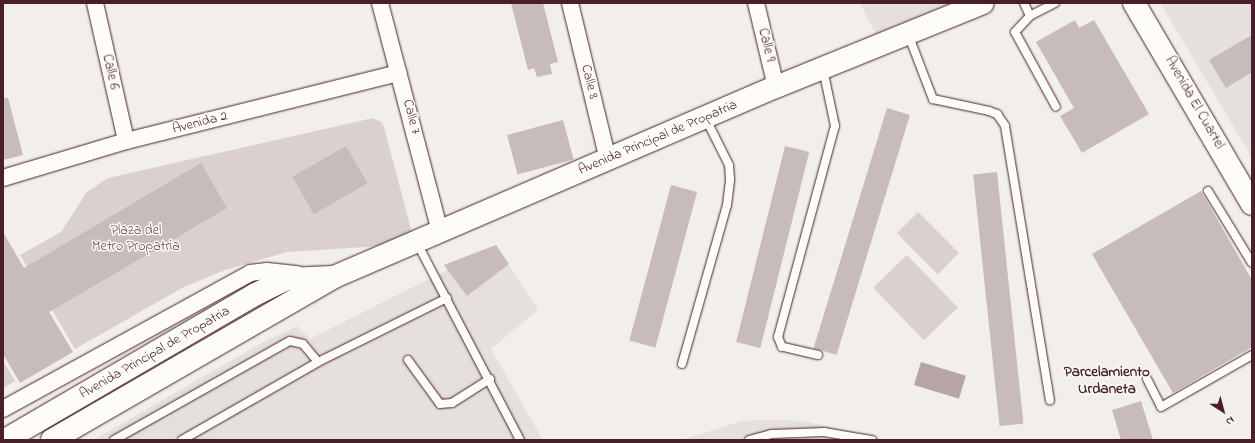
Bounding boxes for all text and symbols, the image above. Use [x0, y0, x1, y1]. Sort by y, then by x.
street label: Calle 9 [754, 27, 778, 63]
street label: Calle 6 [98, 53, 122, 91]
street label: Avenida El Cuartel [1161, 54, 1227, 152]
street label: Calle 8 [577, 63, 601, 101]
street label: Avenida Principal de Propatria [576, 97, 740, 179]
street label: Calle 7 [399, 98, 423, 136]
street label: Avenida 2 [171, 108, 229, 138]
park label: Plaza del Metro Propatria [92, 223, 180, 256]
street label: Avenida Principal de Propatria [77, 303, 233, 403]
district label: Parcelamiento Urdaneta [1064, 363, 1150, 398]
north arrow [1203, 391, 1243, 431]
text: N [1222, 412, 1238, 429]

